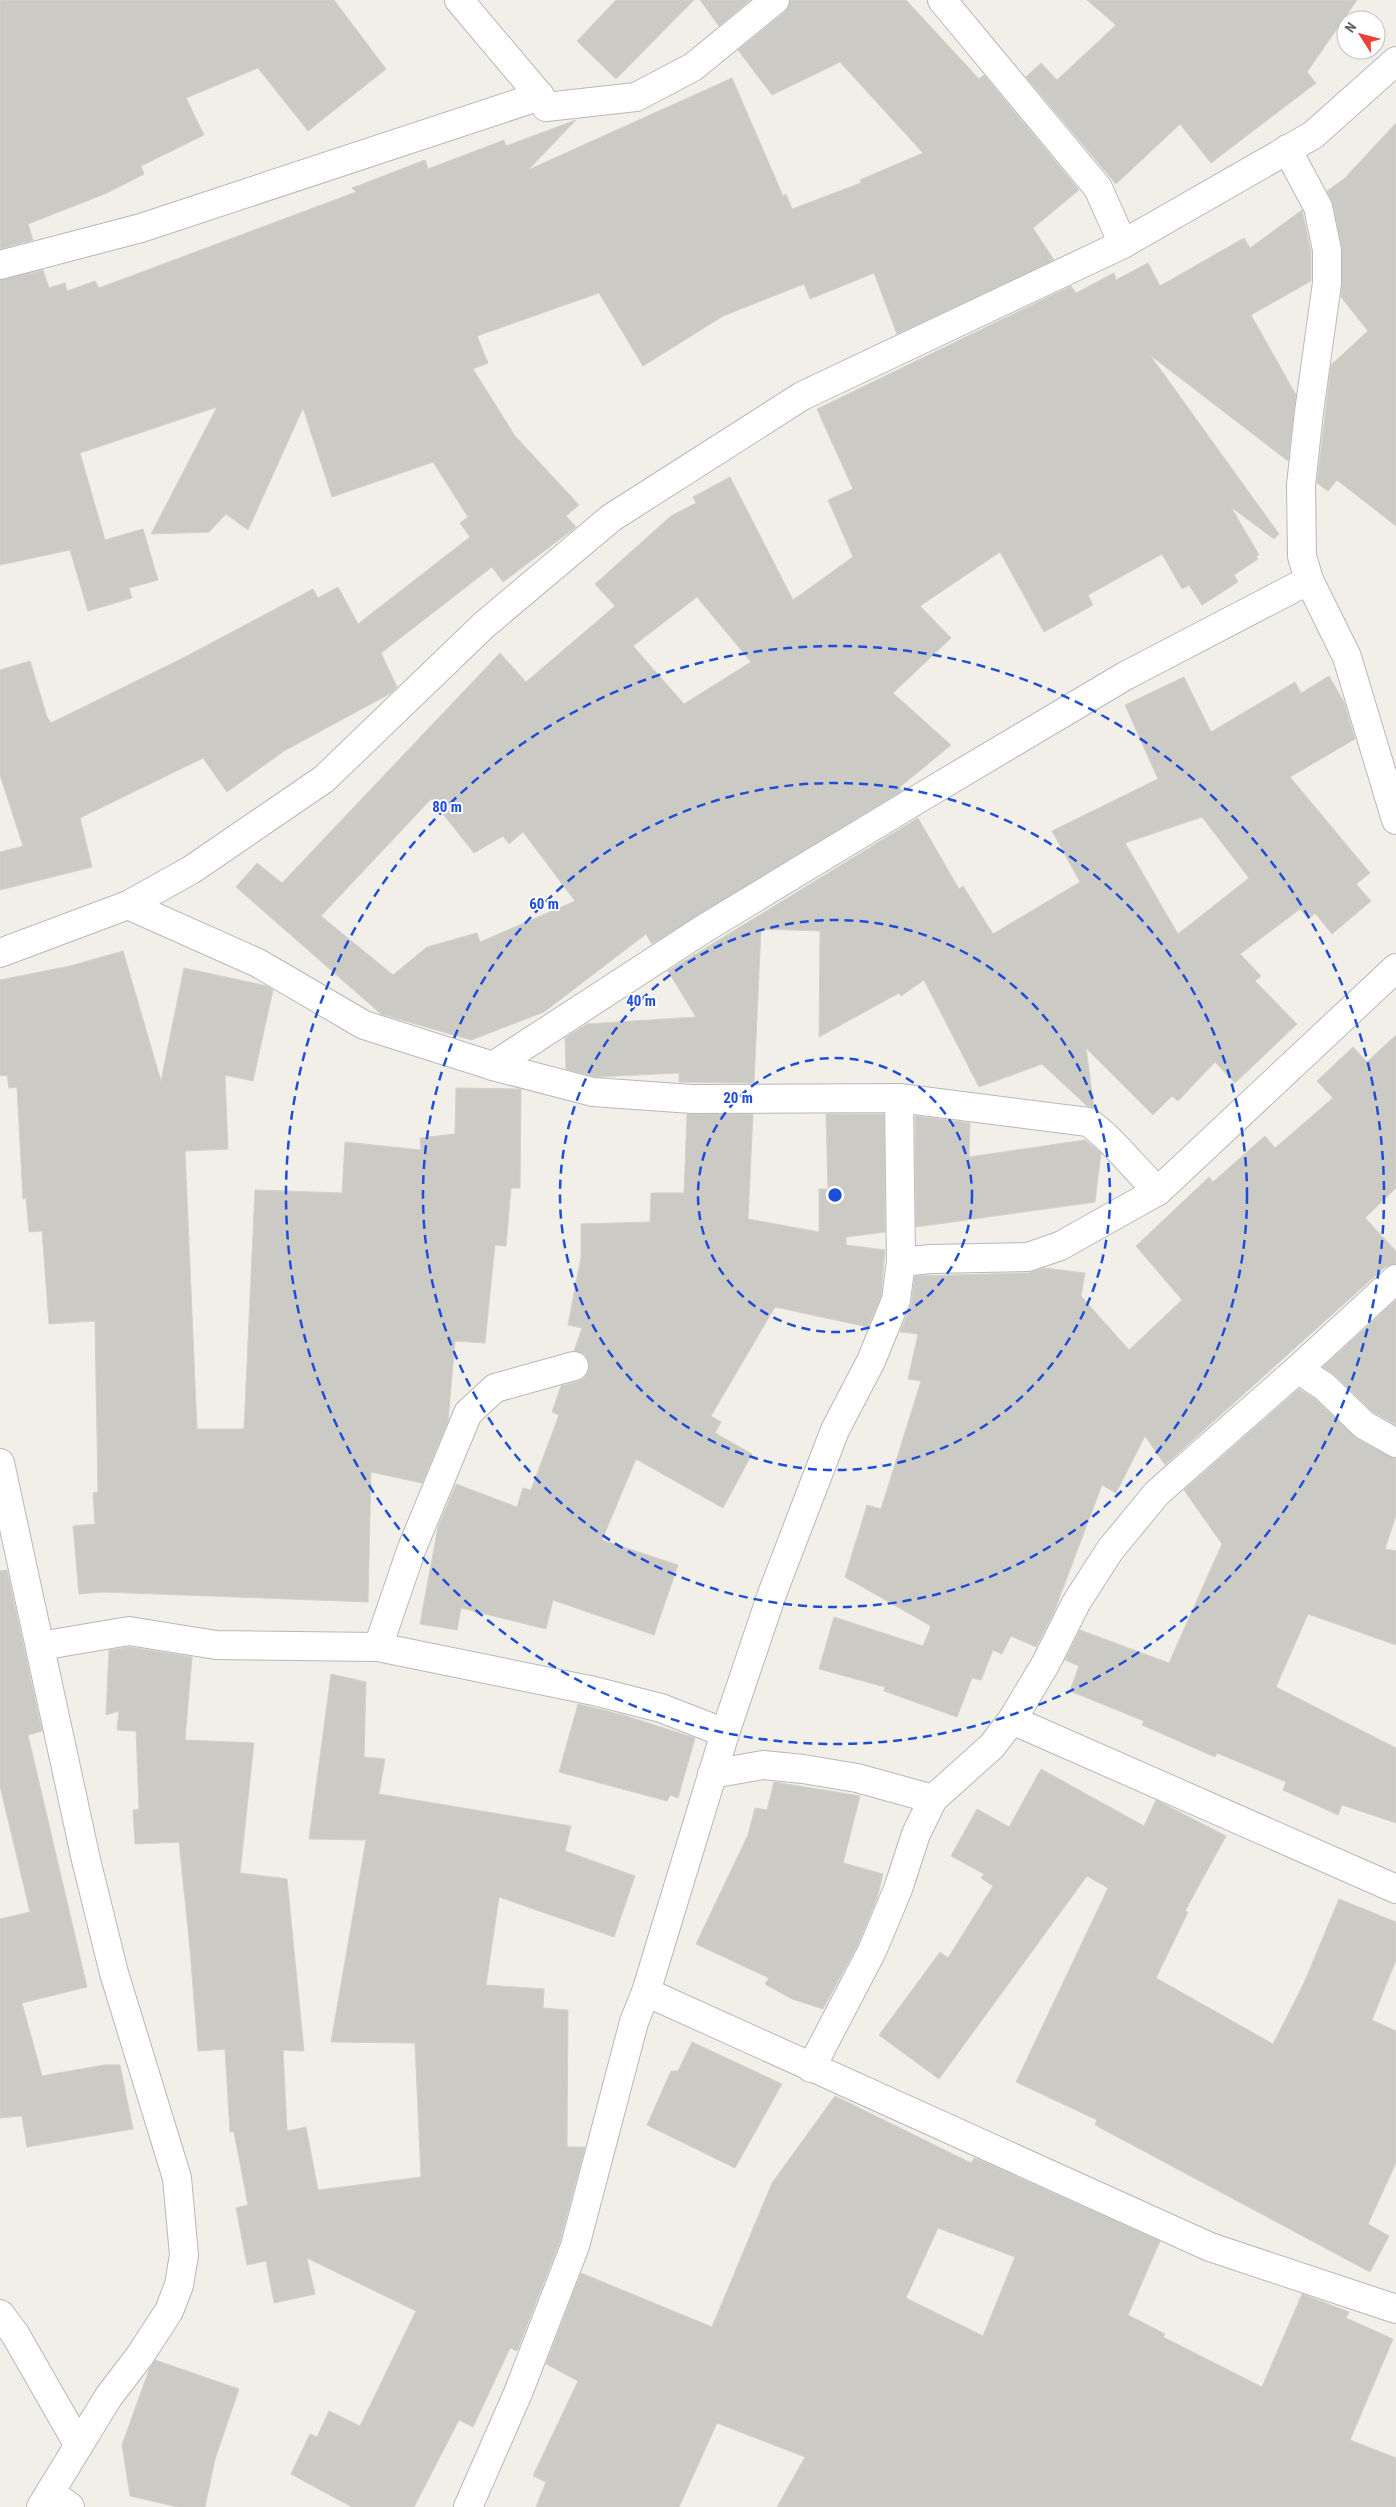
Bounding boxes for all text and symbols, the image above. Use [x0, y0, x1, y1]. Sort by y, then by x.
north arrow [1336, 10, 1386, 60]
text: N [1341, 19, 1359, 36]
text: 80 m [432, 798, 462, 816]
text: 60 m [529, 895, 559, 913]
text: 40 m [626, 992, 656, 1010]
text: 20 m [723, 1089, 753, 1107]
centre of rings [826, 1186, 844, 1204]

